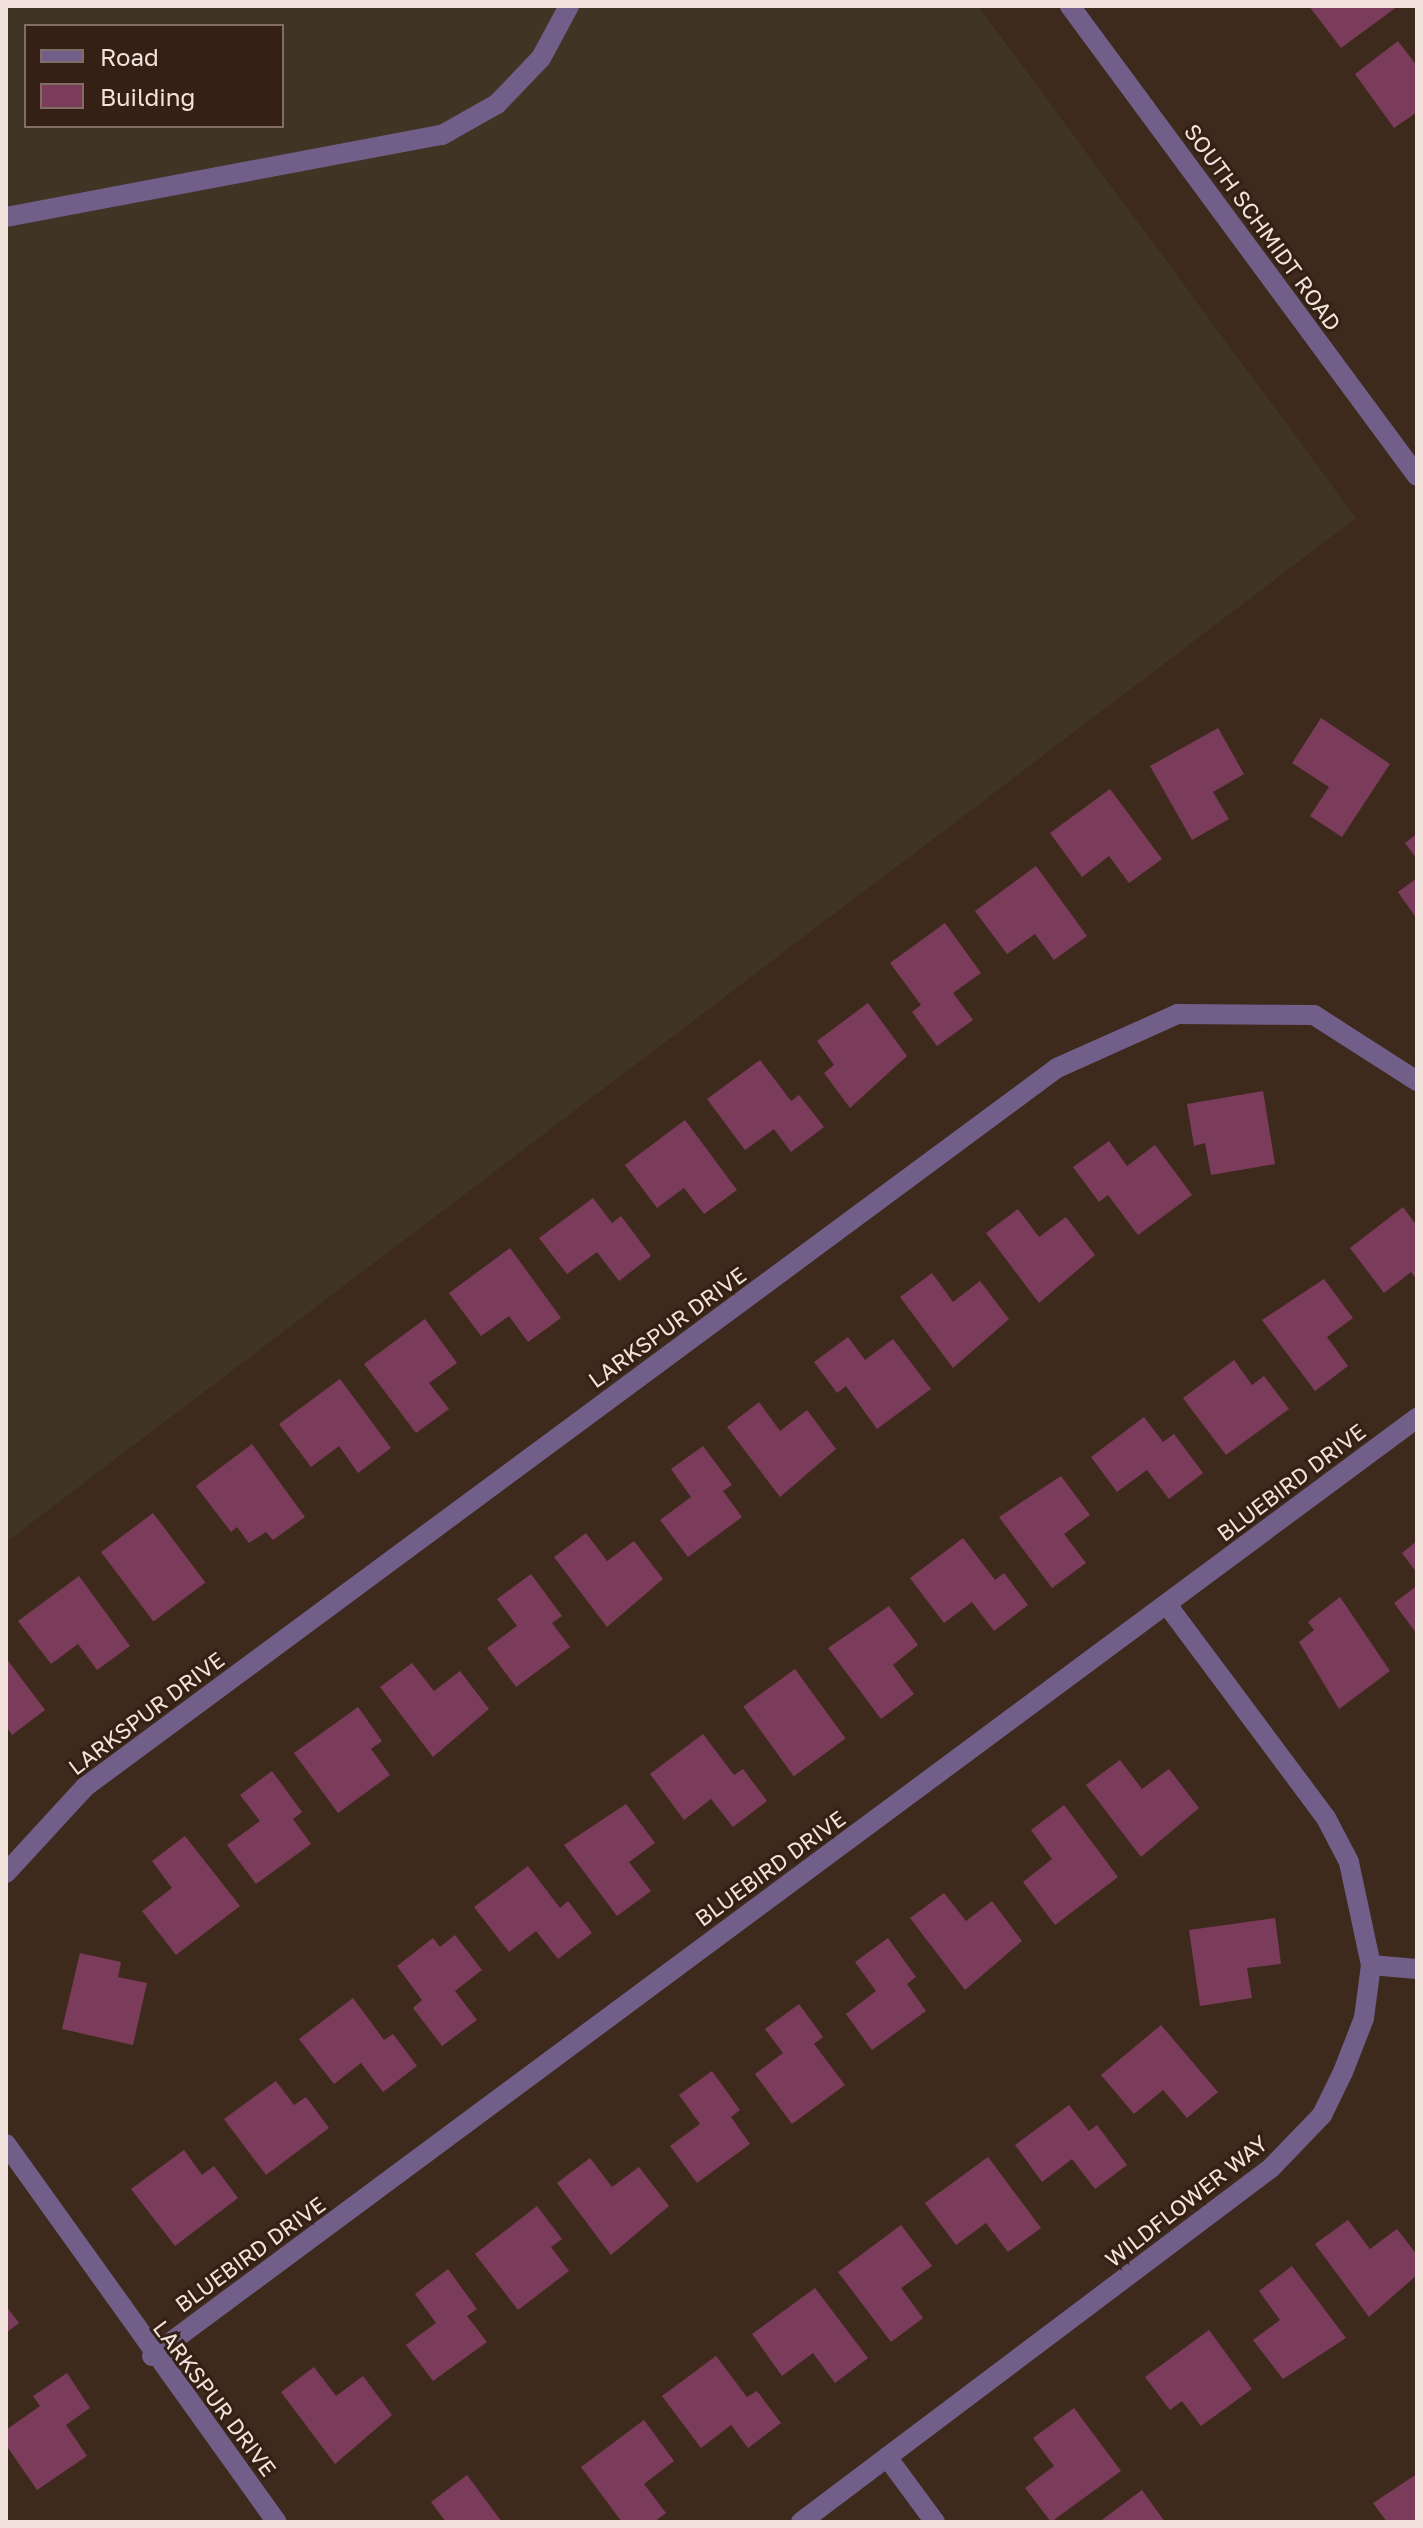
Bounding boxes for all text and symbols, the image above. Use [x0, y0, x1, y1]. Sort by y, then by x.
legend [24, 24, 284, 128]
text: Road [100, 42, 159, 71]
text: Building [100, 82, 195, 111]
street label: SOUTH SCHMIDT ROAD [1179, 119, 1347, 335]
street label: LARKSPUR DRIVE [583, 1261, 751, 1393]
street label: BLUEBIRD DRIVE [1212, 1418, 1370, 1546]
street label: LARKSPUR DRIVE [63, 1646, 229, 1780]
street label: BLUEBIRD DRIVE [690, 1805, 850, 1931]
street label: WILDFLOWER WAY [1100, 2130, 1272, 2272]
street label: BLUEBIRD DRIVE [170, 2191, 330, 2317]
street label: LARKSPUR DRIVE [148, 2315, 282, 2481]

